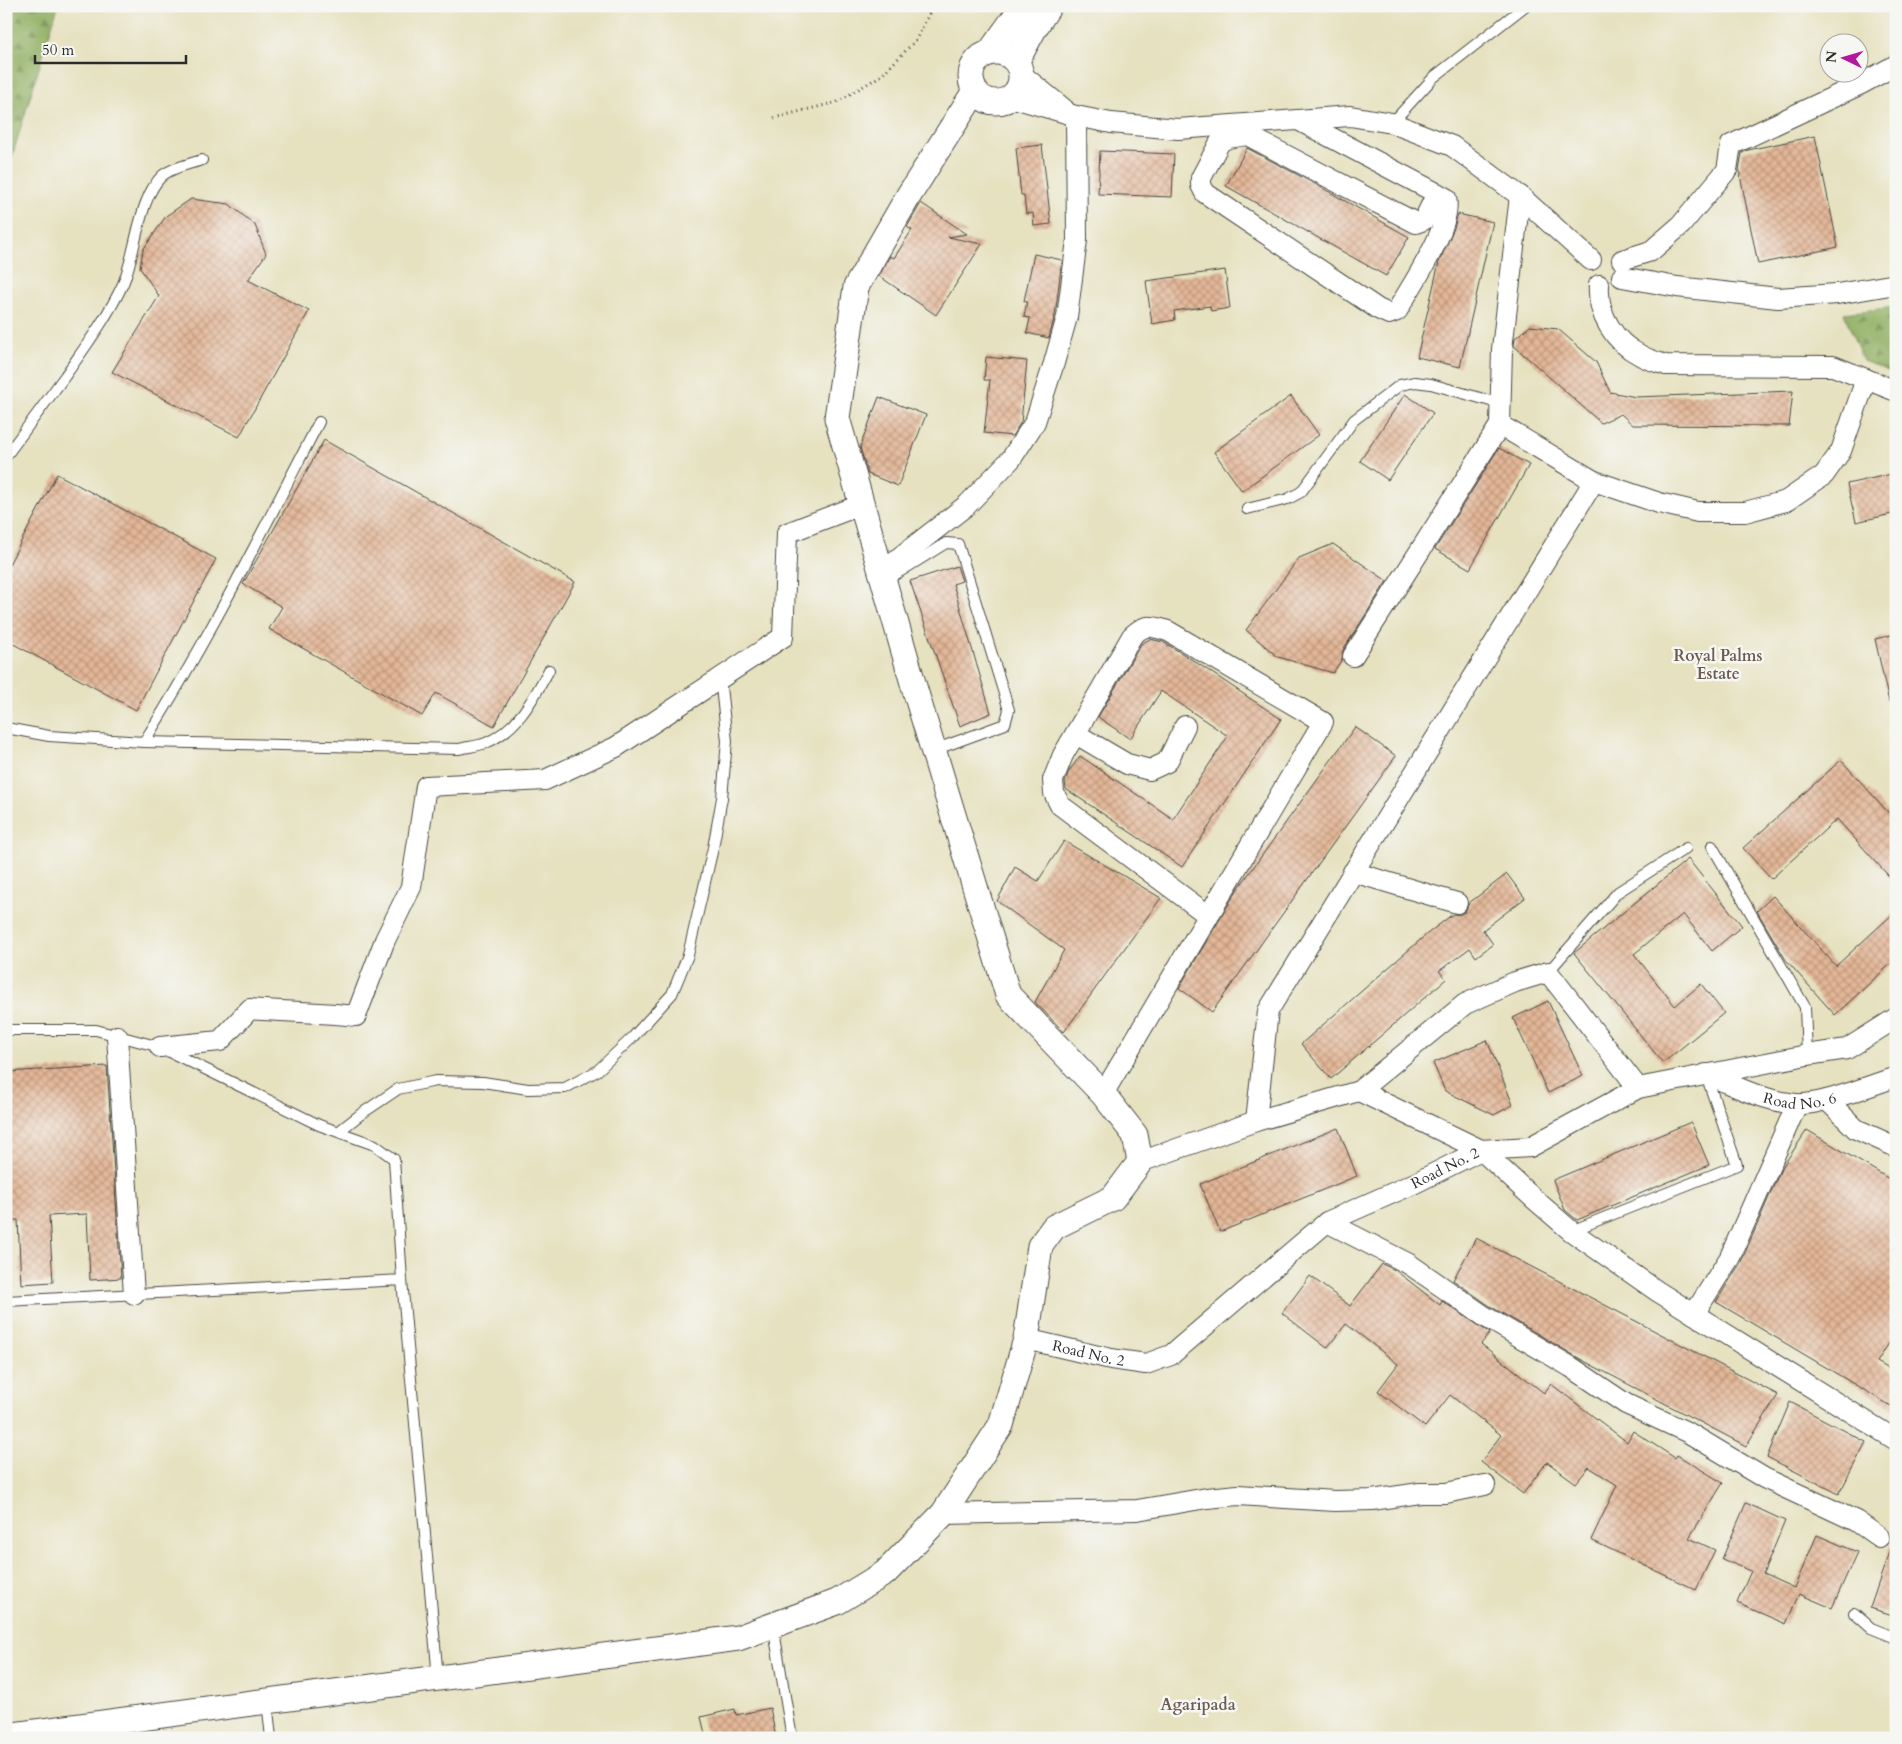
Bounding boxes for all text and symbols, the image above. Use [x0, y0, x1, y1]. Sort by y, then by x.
scale bar [35, 32, 186, 64]
north arrow [1820, 32, 1870, 82]
text: 50 m [42, 40, 74, 60]
text: N [1822, 50, 1842, 64]
district label: Royal Palms Estate [1673, 645, 1763, 685]
street label: Road No. 6 [1761, 1088, 1839, 1114]
street label: Road No. 2 [1408, 1143, 1483, 1193]
street label: Road No. 2 [1050, 1336, 1126, 1371]
district label: Agaripada [1160, 1694, 1236, 1716]

